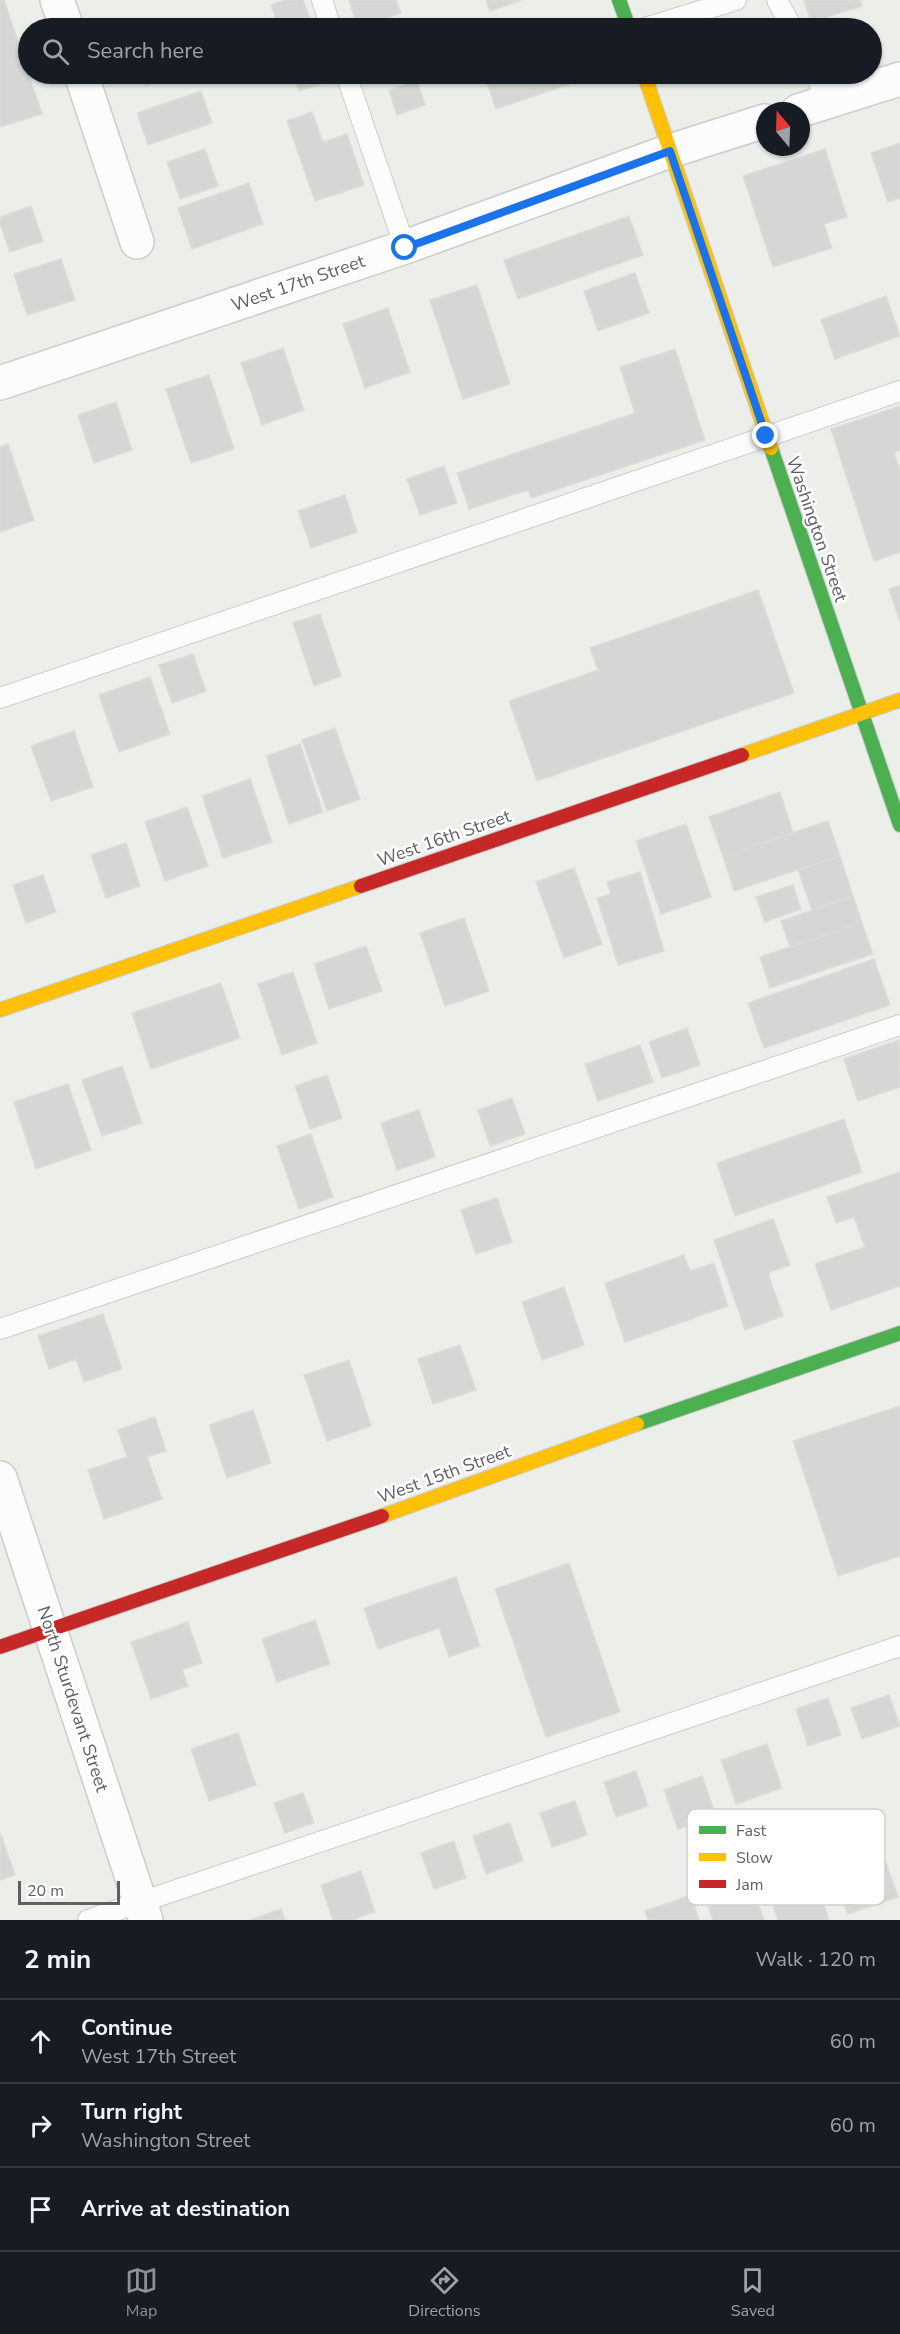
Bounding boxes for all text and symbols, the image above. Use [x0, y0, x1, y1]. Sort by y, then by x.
search box [18, 18, 882, 84]
icon: search [39, 35, 72, 68]
text: Search here [87, 36, 204, 66]
north arrow [756, 102, 810, 156]
route start [391, 234, 417, 260]
street label: West 17th Street [228, 249, 369, 317]
route end [752, 422, 778, 448]
street label: Washington Street [781, 453, 853, 606]
street label: West 16th Street [374, 804, 515, 872]
street label: West 15th Street [374, 1439, 514, 1509]
street label: North Sturdevant Street [32, 1603, 115, 1796]
legend [687, 1809, 885, 1905]
text: Fast [736, 1820, 767, 1842]
text: Slow [736, 1847, 773, 1869]
text: Jam [735, 1874, 763, 1896]
scale bar [18, 1878, 120, 1906]
text: 20 m [27, 1880, 64, 1902]
text: 2 min [24, 1942, 91, 1977]
text: Walk · 120 m [756, 1946, 876, 1973]
text: Continue [81, 2013, 172, 2043]
icon: ahead [24, 2025, 57, 2058]
text: 60 m [830, 2028, 876, 2055]
text: West 17th Street [81, 2043, 236, 2070]
text: Turn right [81, 2097, 182, 2127]
icon: right [24, 2109, 57, 2142]
text: 60 m [830, 2112, 876, 2139]
text: Washington Street [81, 2127, 250, 2154]
icon: arrive [24, 2193, 57, 2226]
text: Arrive at destination [81, 2194, 290, 2224]
tab: Map [125, 2264, 158, 2322]
tab: Directions [408, 2264, 480, 2322]
tab: Saved [731, 2264, 775, 2322]

